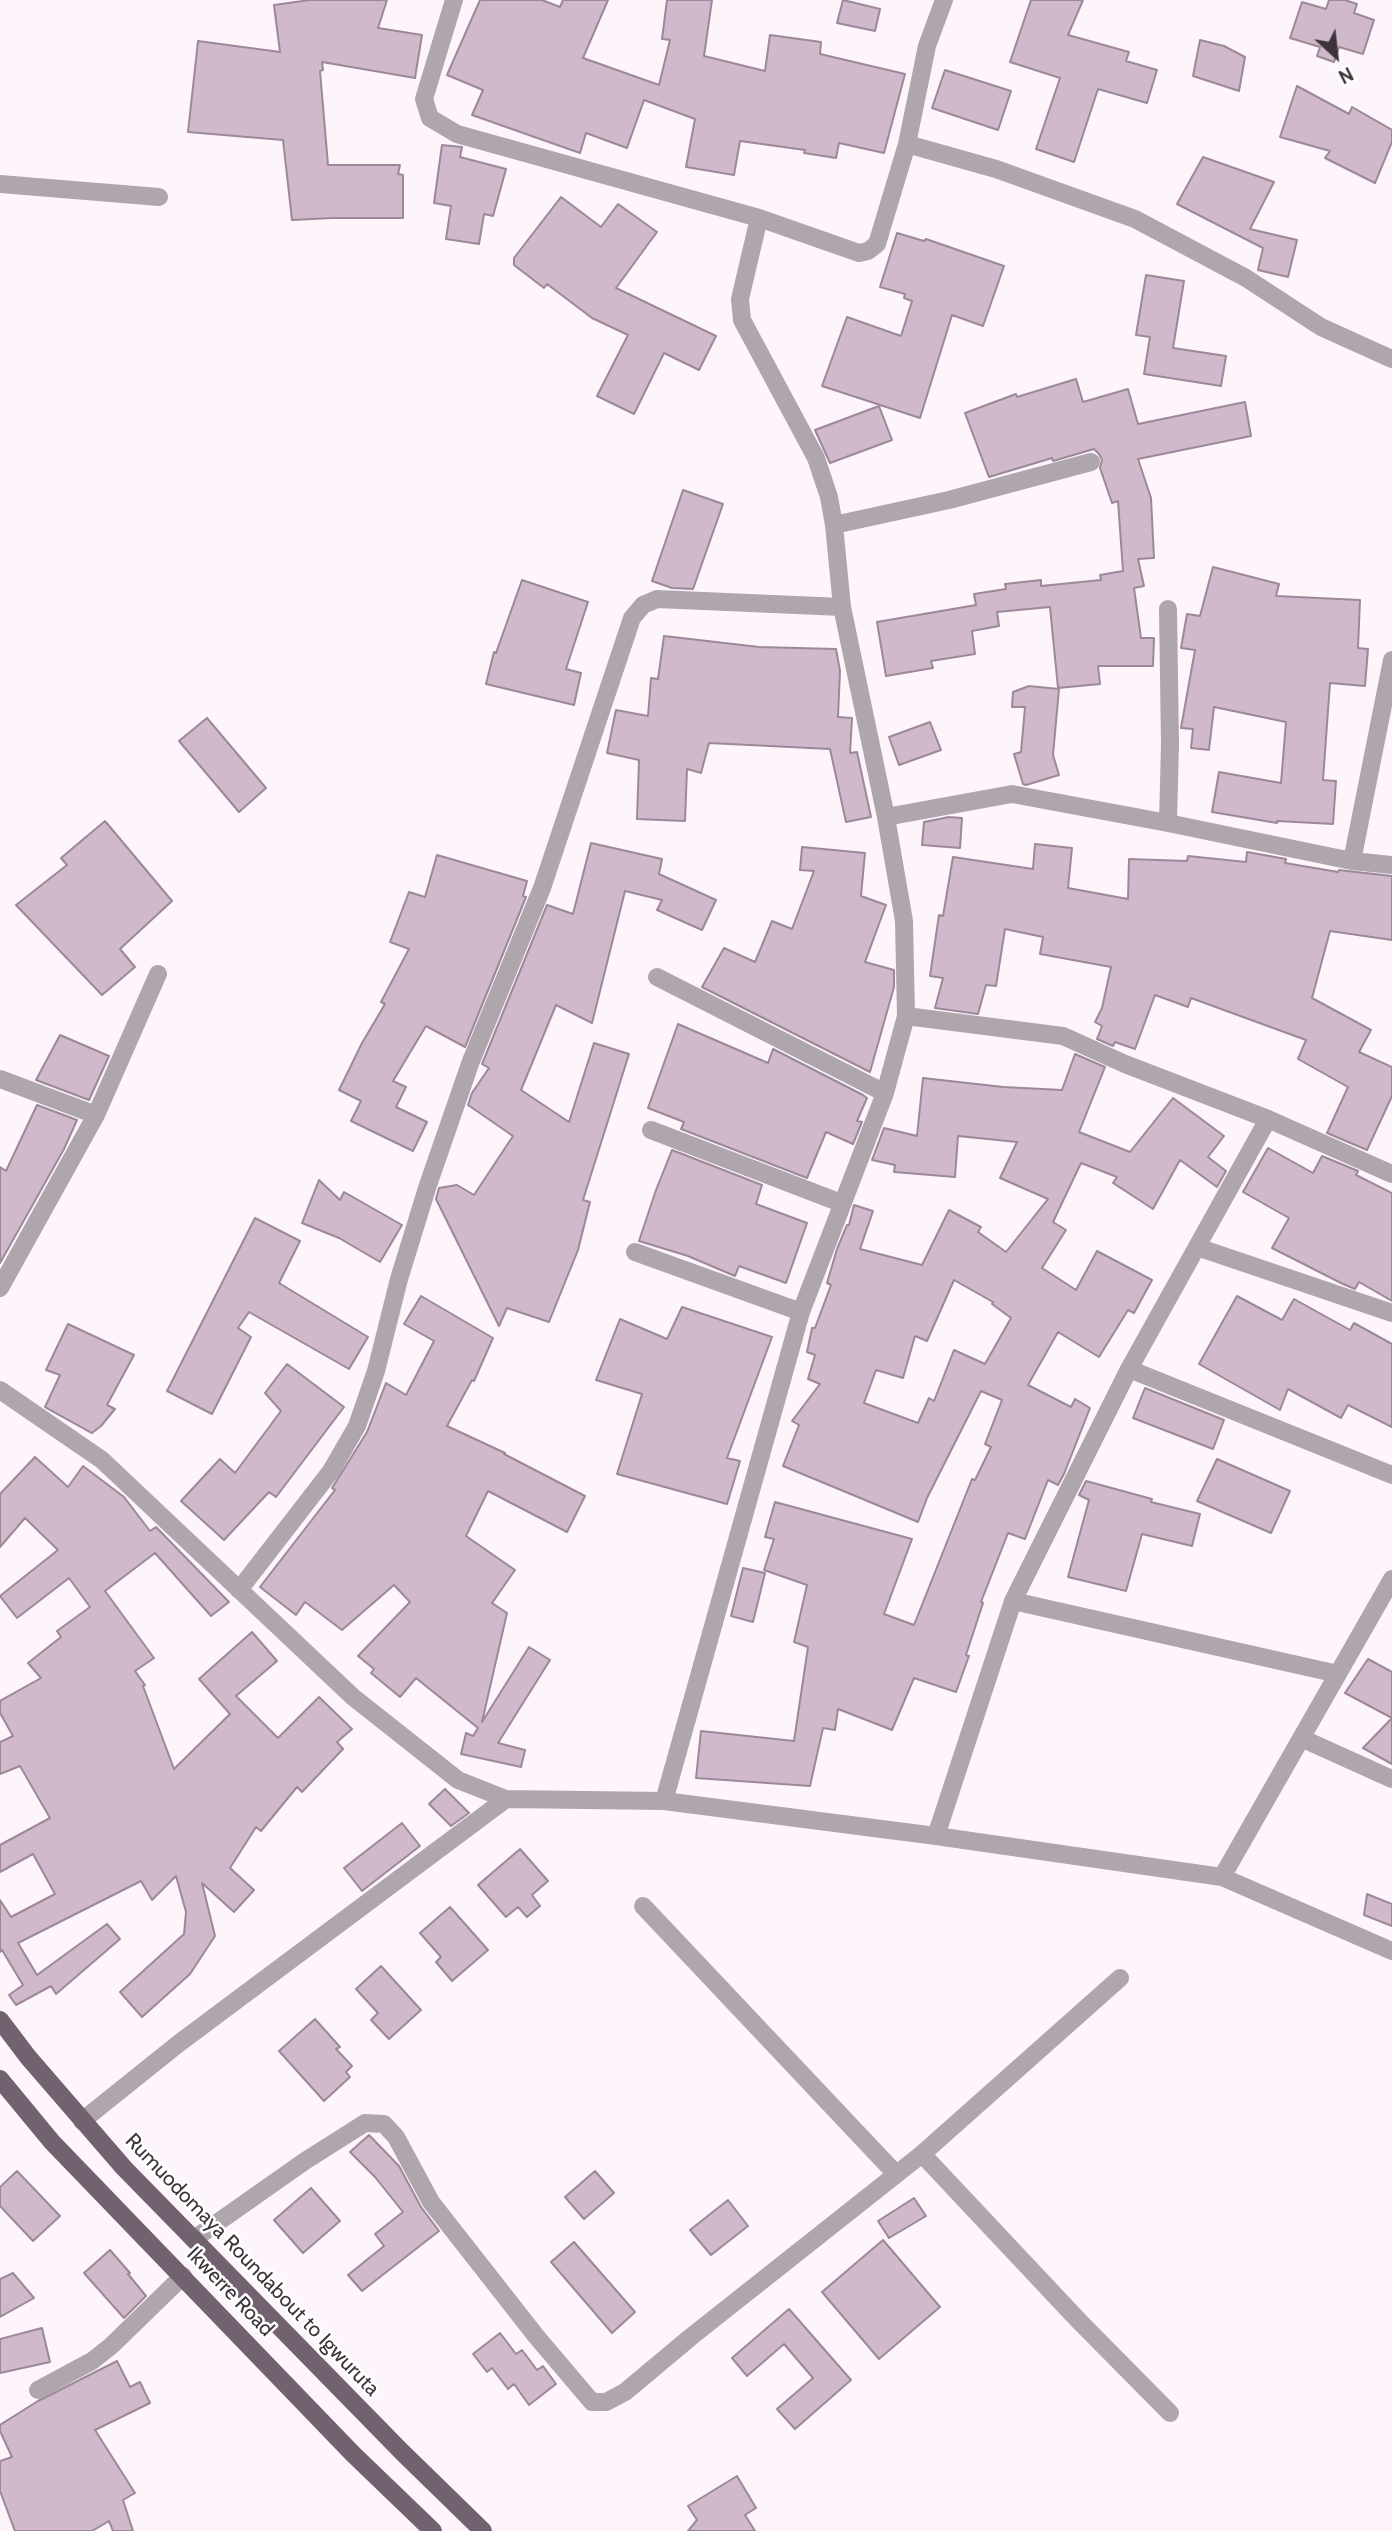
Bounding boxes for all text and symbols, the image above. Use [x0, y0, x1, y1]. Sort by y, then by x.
north arrow [1301, 21, 1371, 91]
text: N [1335, 62, 1357, 88]
street label: Rumuodomaya Roundabout to Igwuruta [120, 2129, 384, 2401]
street label: Ikwerre Road [181, 2242, 279, 2342]

